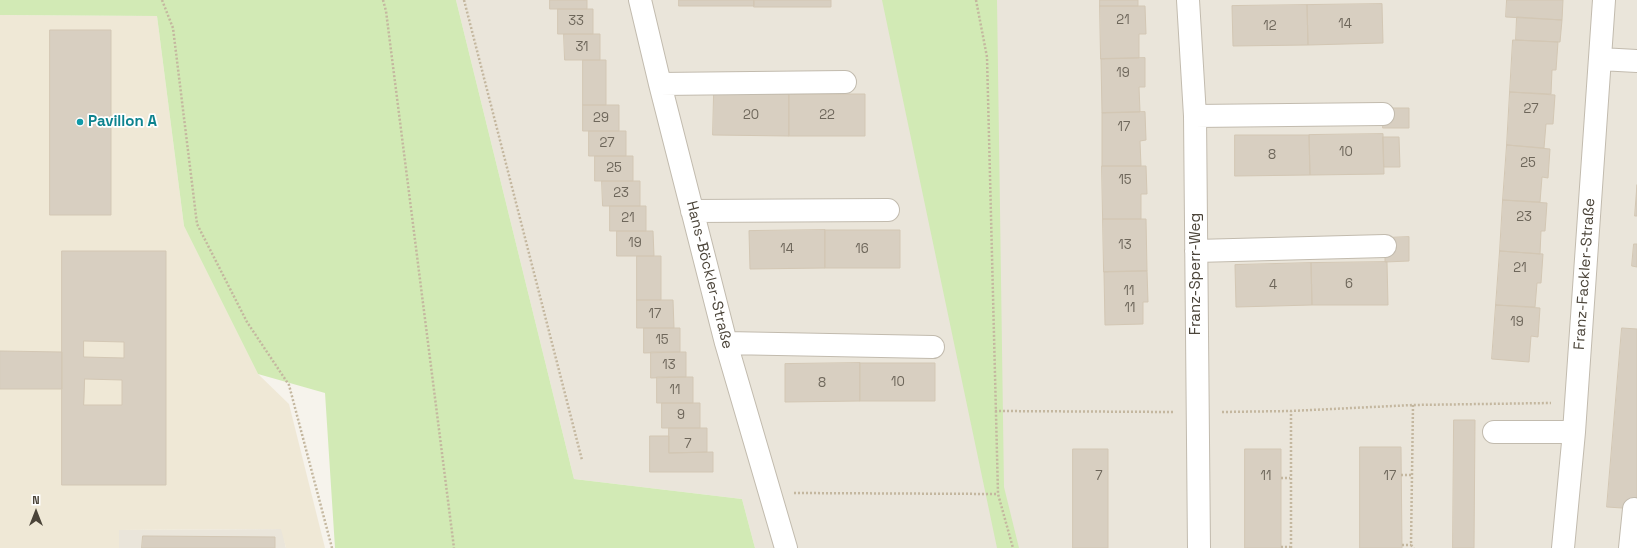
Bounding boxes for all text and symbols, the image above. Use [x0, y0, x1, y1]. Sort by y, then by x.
house number: 21 [1116, 12, 1130, 28]
house number: 33 [568, 13, 584, 29]
house number: 14 [1338, 16, 1352, 32]
house number: 12 [1263, 18, 1277, 34]
house number: 31 [575, 39, 589, 55]
house number: 19 [1116, 65, 1130, 81]
house number: 27 [1523, 101, 1539, 117]
house number: 20 [743, 107, 759, 123]
house number: 22 [819, 107, 835, 123]
house number: 29 [593, 110, 609, 126]
place label: Pavillon A [88, 113, 157, 131]
marker: Pavillon A [75, 117, 85, 127]
house number: 17 [1118, 119, 1130, 135]
house number: 27 [599, 135, 615, 151]
house number: 10 [1339, 144, 1353, 160]
house number: 8 [1268, 147, 1276, 163]
house number: 25 [1520, 155, 1536, 171]
house number: 25 [606, 160, 622, 176]
house number: 15 [1118, 172, 1132, 188]
house number: 23 [613, 185, 629, 201]
street label: Franz-Fackler-Straße [1571, 197, 1599, 351]
street label: Hans-Böckler-Straße [682, 199, 736, 351]
house number: 23 [1516, 209, 1532, 225]
house number: 21 [621, 210, 635, 226]
street label: Franz-Sperr-Weg [1187, 213, 1205, 335]
house number: 19 [628, 235, 642, 251]
house number: 13 [1118, 237, 1132, 253]
house number: 14 [780, 241, 794, 257]
house number: 16 [855, 241, 869, 257]
house number: 21 [1513, 260, 1527, 276]
house number: 6 [1345, 276, 1353, 292]
house number: 4 [1269, 277, 1277, 293]
house number: 11 [1124, 283, 1134, 299]
house number: 11 [1125, 300, 1135, 316]
house number: 17 [649, 306, 661, 322]
house number: 19 [1510, 314, 1524, 330]
house number: 15 [655, 332, 669, 348]
house number: 13 [662, 357, 676, 373]
house number: 10 [891, 374, 905, 390]
house number: 8 [818, 375, 826, 391]
house number: 11 [670, 382, 680, 398]
house number: 9 [677, 407, 685, 423]
house number: 7 [684, 436, 692, 452]
house number: 7 [1095, 468, 1103, 484]
house number: 11 [1261, 468, 1271, 484]
house number: 17 [1384, 468, 1396, 484]
north arrow [16, 492, 56, 532]
text: N [32, 493, 40, 507]

